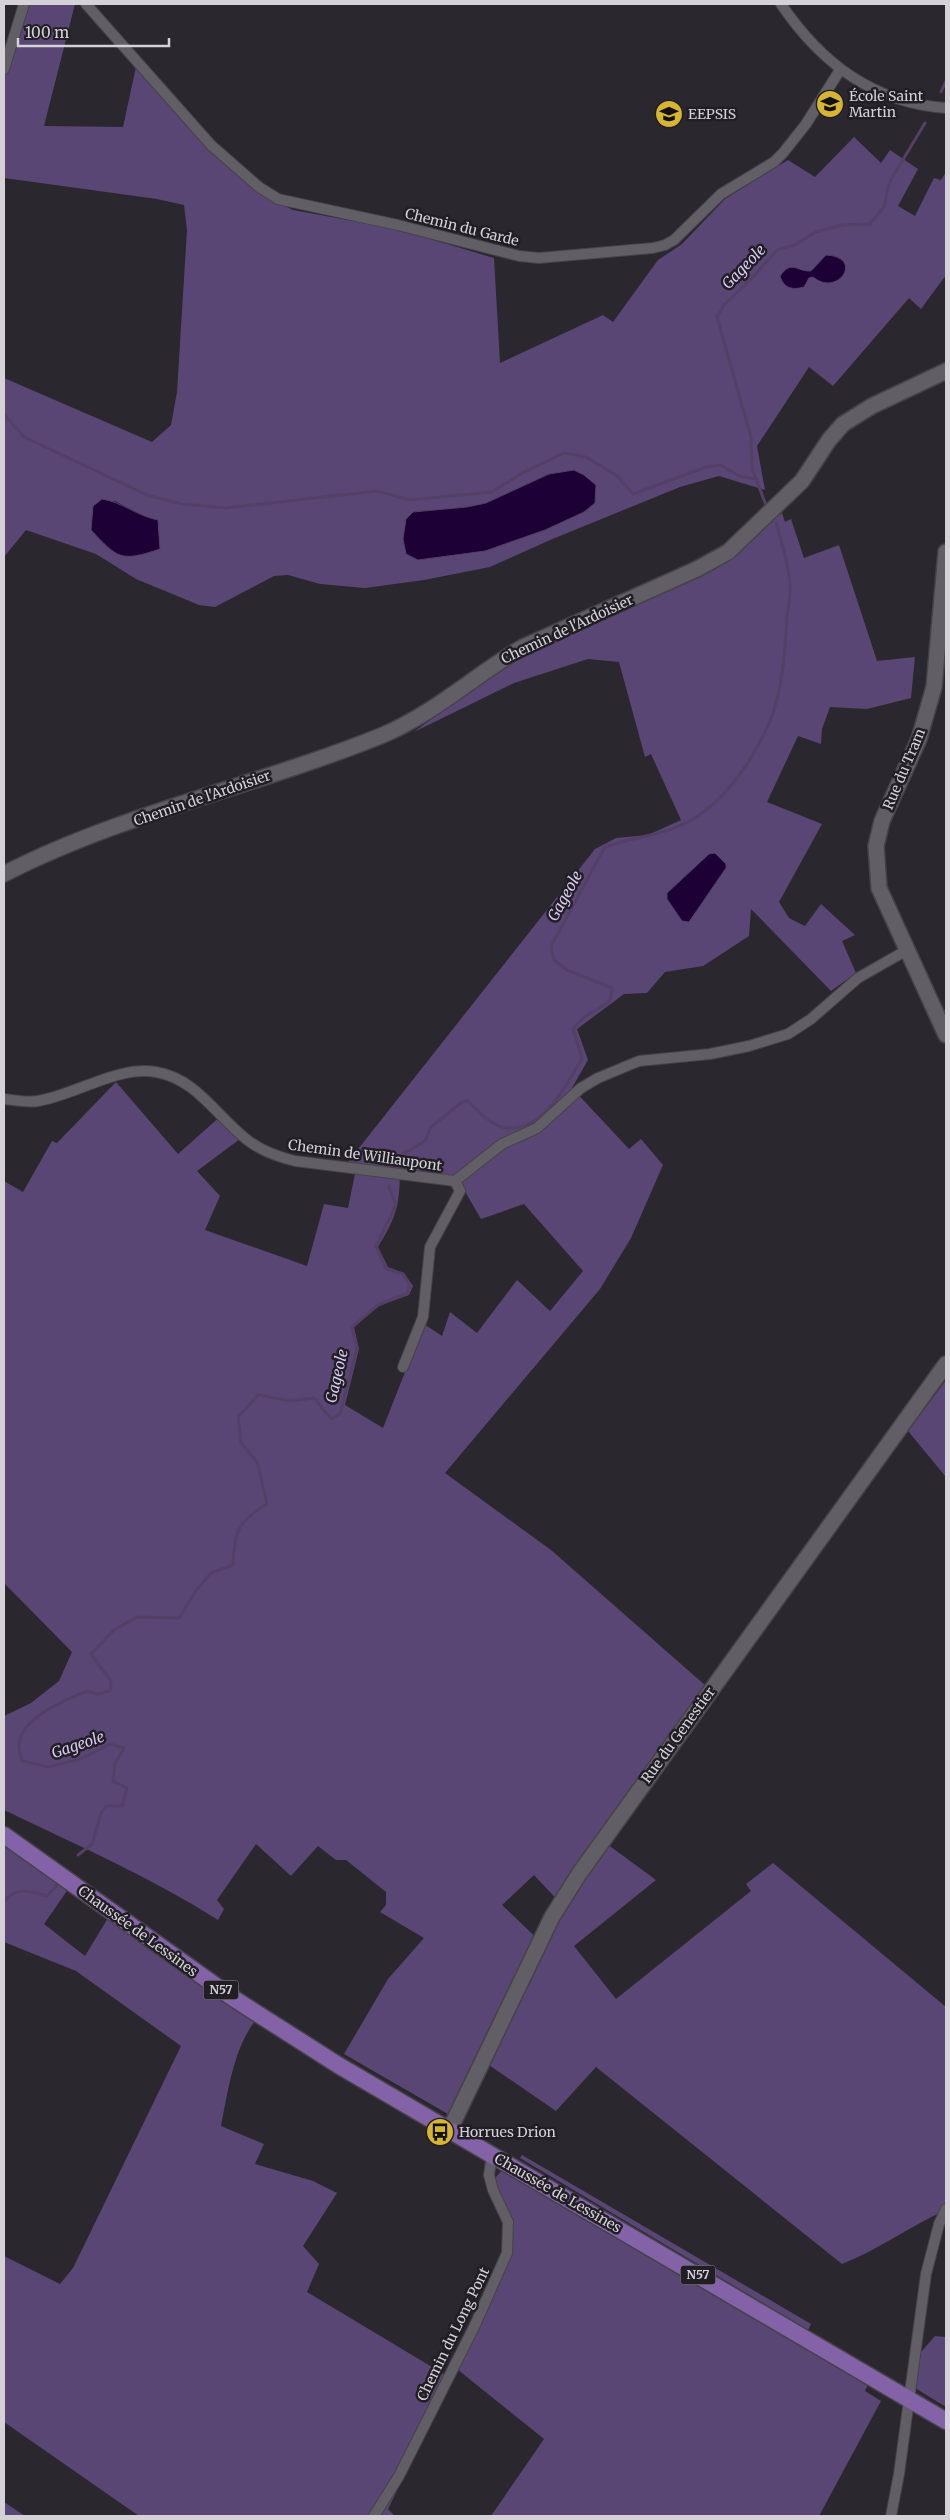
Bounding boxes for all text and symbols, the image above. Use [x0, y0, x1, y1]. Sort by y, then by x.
scale bar [18, 15, 169, 47]
text: 100 m [25, 23, 69, 42]
place label: École Saint Martin [849, 87, 924, 121]
school or university icon: École Saint Martin [815, 89, 845, 119]
school or university icon: EEPSIS [654, 99, 684, 129]
place label: EEPSIS [688, 105, 736, 123]
street label: Chemin du Garde [403, 204, 521, 250]
water label: Gageole [718, 240, 770, 293]
street label: Chemin de l'Ardoisier [498, 590, 636, 668]
street label: Rue du Tram [879, 726, 929, 812]
street label: Chemin de l'Ardoisier [131, 766, 273, 830]
water label: Gageole [543, 867, 586, 924]
street label: Chemin de Williaupont [287, 1135, 444, 1175]
water label: Gageole [321, 1347, 352, 1405]
street label: Rue du Genestier [637, 1683, 719, 1787]
water label: Gageole [49, 1727, 107, 1762]
street label: Chaussée de Lessines [75, 1882, 201, 1981]
road number: N57 [204, 1980, 238, 2000]
bus stop icon: Horrues Drion [425, 2117, 455, 2147]
place label: Horrues Drion [459, 2123, 556, 2141]
street label: Chaussée de Lessines [491, 2149, 625, 2237]
street label: Chemin du Long Pont [413, 2264, 493, 2404]
road number: N57 [680, 2266, 716, 2284]

